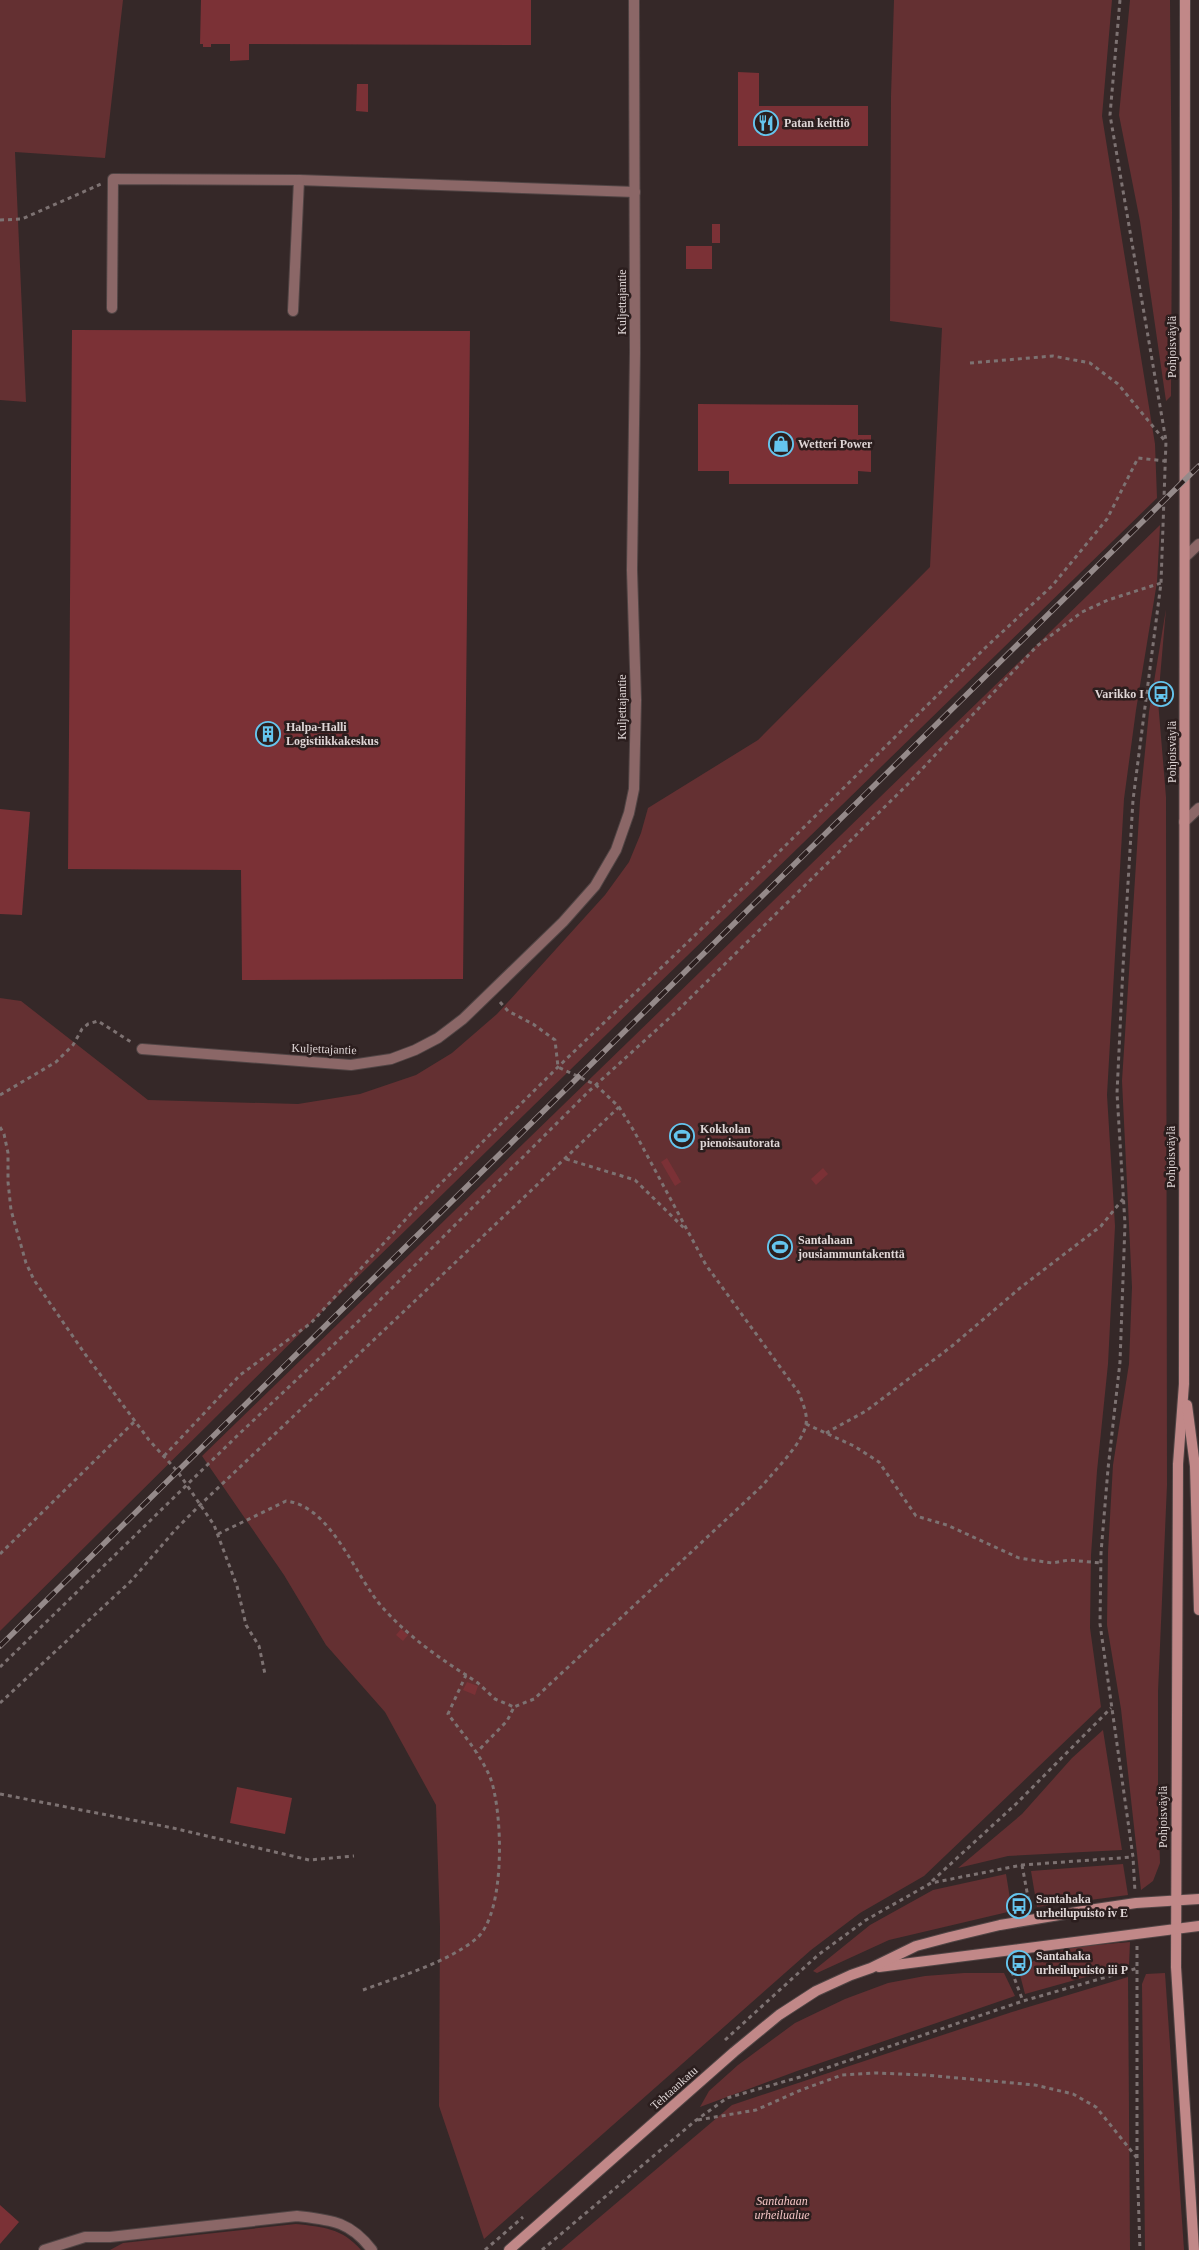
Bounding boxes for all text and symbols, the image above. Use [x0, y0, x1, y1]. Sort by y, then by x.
restaurant icon: Patan keittiö [753, 110, 779, 136]
place label: Patan keittiö [784, 116, 850, 130]
street label: Kuljettajantie [615, 269, 629, 335]
street label: Pohjoisväylä [1165, 315, 1179, 378]
shop icon: Wetteri Power [768, 431, 794, 457]
place label: Wetteri Power [798, 437, 873, 451]
street label: Kuljettajantie [615, 674, 629, 740]
bus stop icon: Varikko I [1148, 681, 1174, 707]
place label: Varikko I [1095, 687, 1144, 701]
place label: Halpa-Halli Logistiikkakeskus [286, 720, 379, 748]
street label: Pohjoisväylä [1165, 720, 1179, 783]
building icon: Halpa-Halli Logistiikkakeskus [255, 721, 281, 747]
street label: Kuljettajantie [291, 1041, 357, 1057]
place label: Kokkolan pienoisautorata [700, 1122, 780, 1150]
sports icon: Kokkolan pienoisautorata [669, 1123, 695, 1149]
street label: Pohjoisväylä [1164, 1125, 1178, 1188]
place label: Santahaan jousiammuntakenttä [797, 1233, 905, 1261]
sports icon: Santahaan jousiammuntakenttä [767, 1234, 793, 1260]
street label: Pohjoisväylä [1156, 1785, 1170, 1848]
place label: Santahaka urheilupuisto iv E [1036, 1892, 1128, 1920]
bus stop icon: Santahaka urheilupuisto iv E [1006, 1893, 1032, 1919]
place label: Santahaka urheilupuisto iii P [1036, 1949, 1128, 1977]
bus stop icon: Santahaka urheilupuisto iii P [1006, 1950, 1032, 1976]
street label: Tehtaankatu [648, 2063, 700, 2113]
park label: Santahaan urheilualue [754, 2194, 810, 2222]

